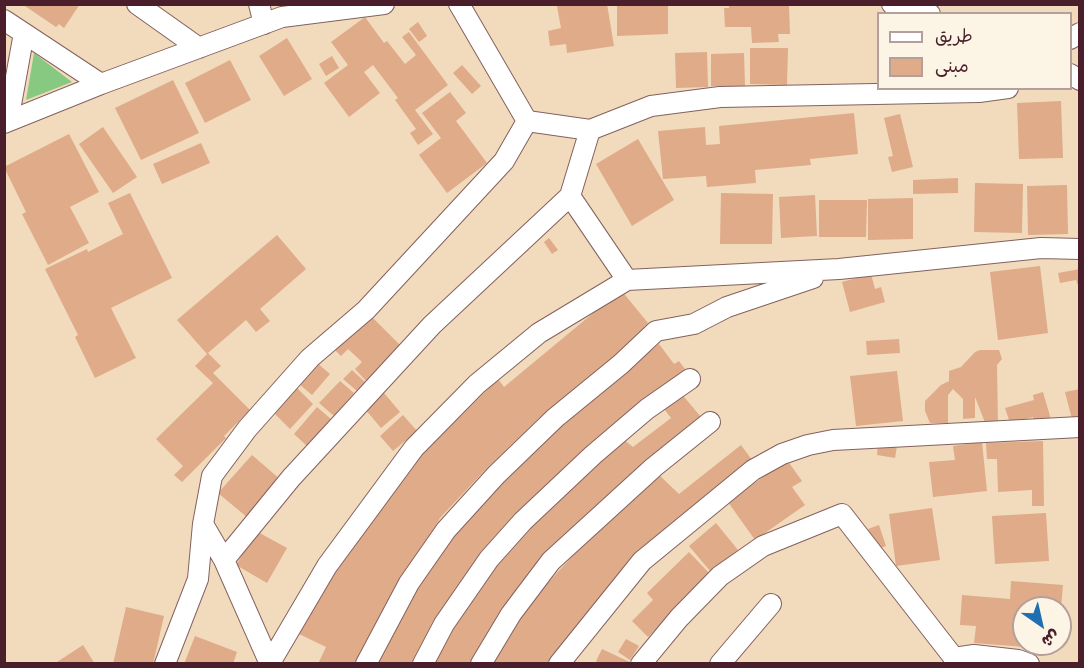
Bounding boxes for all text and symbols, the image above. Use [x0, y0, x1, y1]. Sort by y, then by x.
legend [877, 12, 1072, 90]
text: طريق [935, 23, 973, 48]
text: مبنى [935, 53, 969, 78]
north arrow [1012, 596, 1072, 656]
text: ش [1038, 625, 1064, 653]

